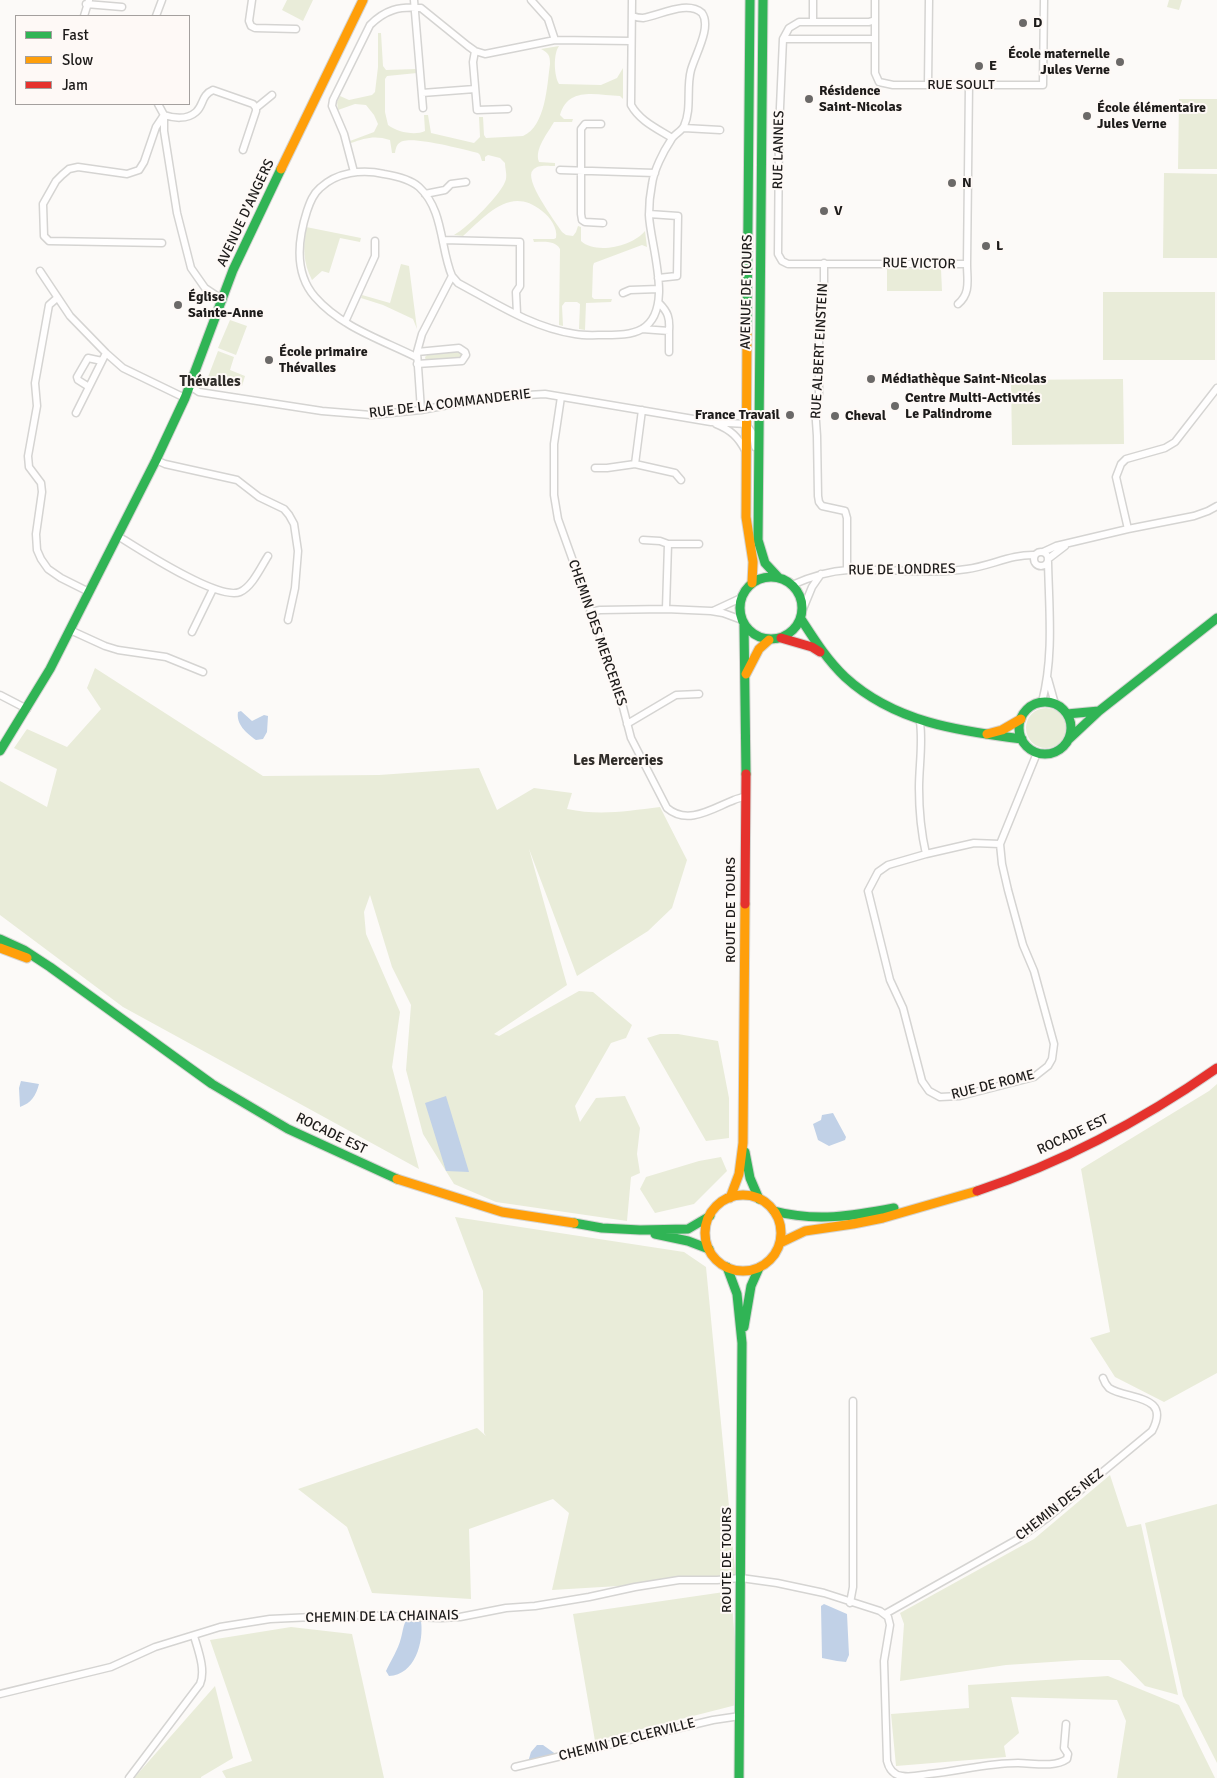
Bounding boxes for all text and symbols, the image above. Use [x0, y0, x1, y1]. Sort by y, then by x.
legend [15, 15, 190, 105]
place label: D [1033, 15, 1042, 31]
marker: D [1017, 17, 1029, 29]
text: Fast [62, 26, 89, 44]
place label: École maternelle Jules Verne [1008, 46, 1110, 78]
text: Slow [62, 51, 93, 69]
marker: École maternelle Jules Verne [1114, 56, 1126, 68]
place label: E [989, 58, 997, 74]
marker: E [973, 60, 985, 72]
text: Jam [62, 76, 88, 94]
street label: RUE SOULT [927, 77, 995, 93]
place label: Résidence Saint-Nicolas [819, 83, 902, 115]
marker: Résidence Saint-Nicolas [803, 93, 815, 105]
place label: École élémentaire Jules Verne [1097, 100, 1206, 132]
street label: RUE LANNES [770, 110, 788, 190]
marker: École élémentaire Jules Verne [1081, 110, 1093, 122]
street label: AVENUE D'ANGERS [214, 157, 278, 269]
place label: N [962, 175, 972, 191]
marker: N [946, 177, 958, 189]
place label: V [834, 203, 842, 219]
marker: V [818, 205, 830, 217]
street label: AVENUE DE TOURS [738, 234, 756, 350]
place label: L [996, 238, 1003, 254]
marker: L [980, 240, 992, 252]
street label: RUE VICTOR [882, 255, 956, 273]
street label: RUE ALBERT EINSTEIN [808, 283, 832, 419]
place label: Église Sainte-Anne [188, 289, 263, 322]
marker: Église Sainte-Anne [172, 299, 184, 311]
place label: École primaire Thévalles [279, 344, 368, 377]
marker: École primaire Thévalles [263, 354, 275, 366]
place label: Médiathèque Saint-Nicolas [881, 371, 1046, 387]
district label: Thévalles [179, 373, 241, 391]
marker: Médiathèque Saint-Nicolas [865, 373, 877, 385]
street label: RUE DE LA COMMANDERIE [368, 386, 532, 422]
place label: Centre Multi-Activités Le Palindrome [905, 390, 1040, 422]
marker: Centre Multi-Activités Le Palindrome [889, 400, 901, 412]
place label: France Travail [695, 407, 780, 423]
place label: Cheval [845, 408, 886, 424]
marker: France Travail [784, 409, 796, 421]
marker: Cheval [829, 410, 841, 422]
street label: CHEMIN DES MERCERIES [564, 558, 630, 708]
street label: RUE DE LONDRES [848, 561, 956, 579]
district label: Les Merceries [573, 752, 663, 770]
street label: ROUTE DE TOURS [723, 857, 739, 963]
street label: RUE DE ROME [950, 1067, 1036, 1103]
street label: ROCADE EST [293, 1110, 369, 1158]
street label: ROCADE EST [1035, 1111, 1111, 1159]
street label: CHEMIN DES NEZ [1013, 1465, 1107, 1545]
street label: ROUTE DE TOURS [719, 1507, 735, 1613]
street label: CHEMIN DE LA CHAINAIS [305, 1607, 459, 1627]
street label: CHEMIN DE CLERVILLE [557, 1715, 697, 1765]

